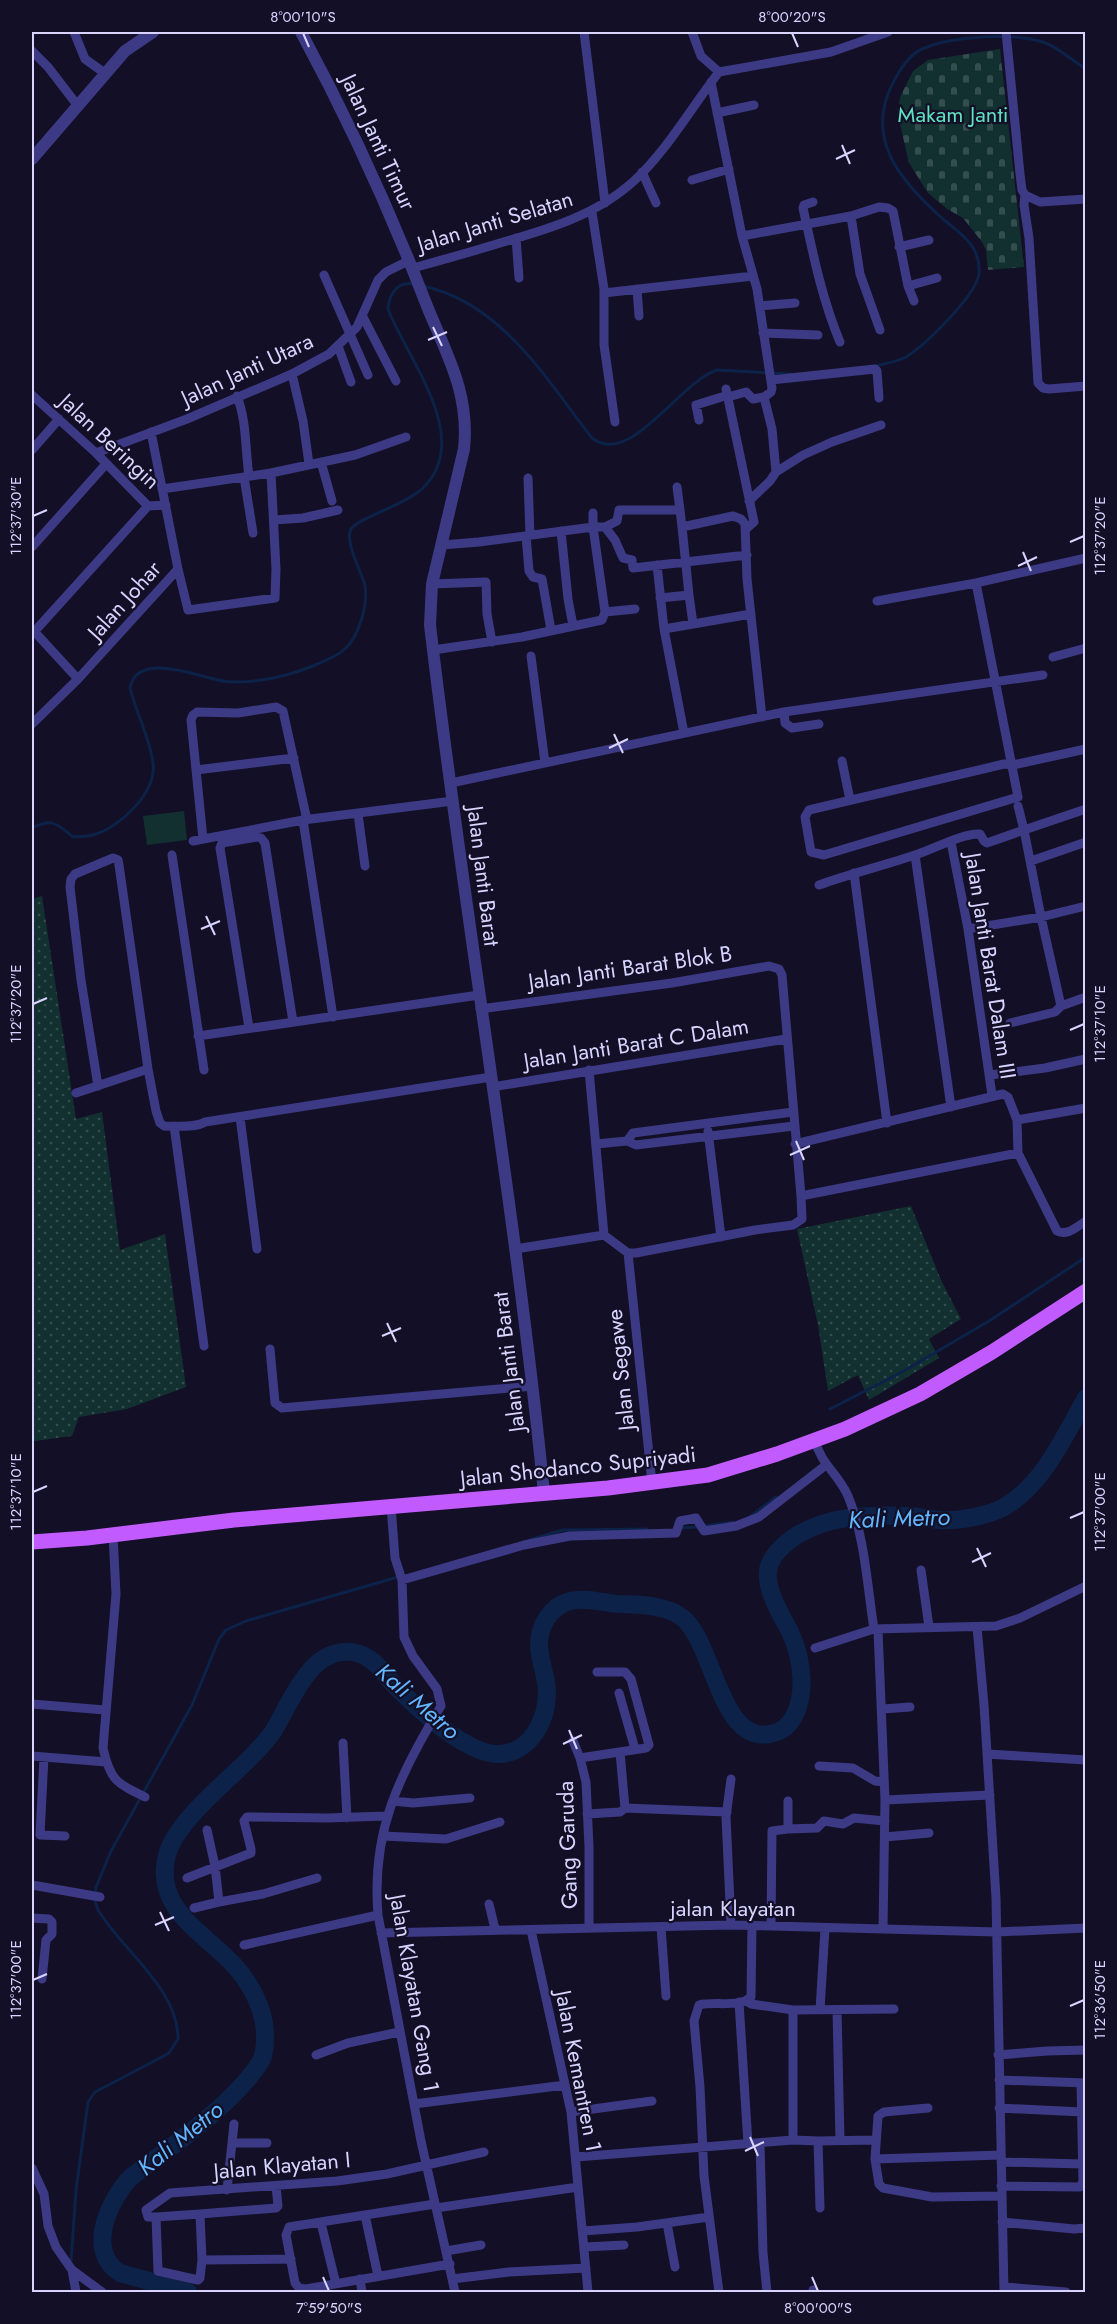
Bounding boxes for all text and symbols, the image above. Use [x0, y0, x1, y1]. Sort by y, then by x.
text: 8°00'10"S [270, 6, 336, 28]
text: 8°00'20"S [758, 6, 826, 28]
street label: Jalan Janti Timur [332, 66, 425, 216]
park label: Makam Janti [898, 98, 1008, 130]
street label: Jalan Janti Selatan [410, 182, 577, 261]
street label: Jalan Janti Utara [173, 324, 318, 415]
street label: Jalan Beringin [50, 384, 168, 496]
text: 112°37'30"E [5, 477, 27, 555]
text: 112°37'20"E [1089, 496, 1111, 576]
street label: Jalan Johar [78, 553, 169, 649]
street label: Jalan Janti Barat [459, 801, 509, 949]
street label: Jalan Janti Barat Dalam III [957, 848, 1025, 1081]
street label: Jalan Janti Barat Blok B [523, 937, 734, 998]
text: 112°37'20"E [5, 964, 27, 1044]
text: 112°37'10"E [1089, 985, 1111, 1063]
street label: Jalan Janti Barat C Dalam [518, 1009, 751, 1077]
street label: Jalan Janti Barat [483, 1289, 533, 1437]
street label: Jalan Segawe [598, 1308, 643, 1435]
street label: Jalan Shodanco Supriyadi [455, 1438, 698, 1495]
text: 112°37'10"E [5, 1453, 27, 1531]
text: 112°37'00"E [1089, 1472, 1111, 1552]
water label: Kali Metro [847, 1499, 951, 1537]
water label: Kali Metro [368, 1654, 468, 1748]
street label: Gang Garuda [549, 1780, 585, 1910]
street label: Jalan Klayatan Gang 1 [381, 1889, 448, 2094]
street label: jalan Klayatan [668, 1892, 796, 1924]
text: 112°37'00"E [5, 1940, 27, 2020]
text: 112°36'50"E [1089, 1960, 1111, 2040]
street label: Jalan Kemantren 1 [547, 1985, 610, 2155]
water label: Kali Metro [129, 2092, 231, 2184]
street label: Jalan Klayatan I [209, 2143, 352, 2187]
text: 7°59'50"S [296, 2297, 362, 2319]
text: 8°00'00"S [784, 2297, 852, 2319]

